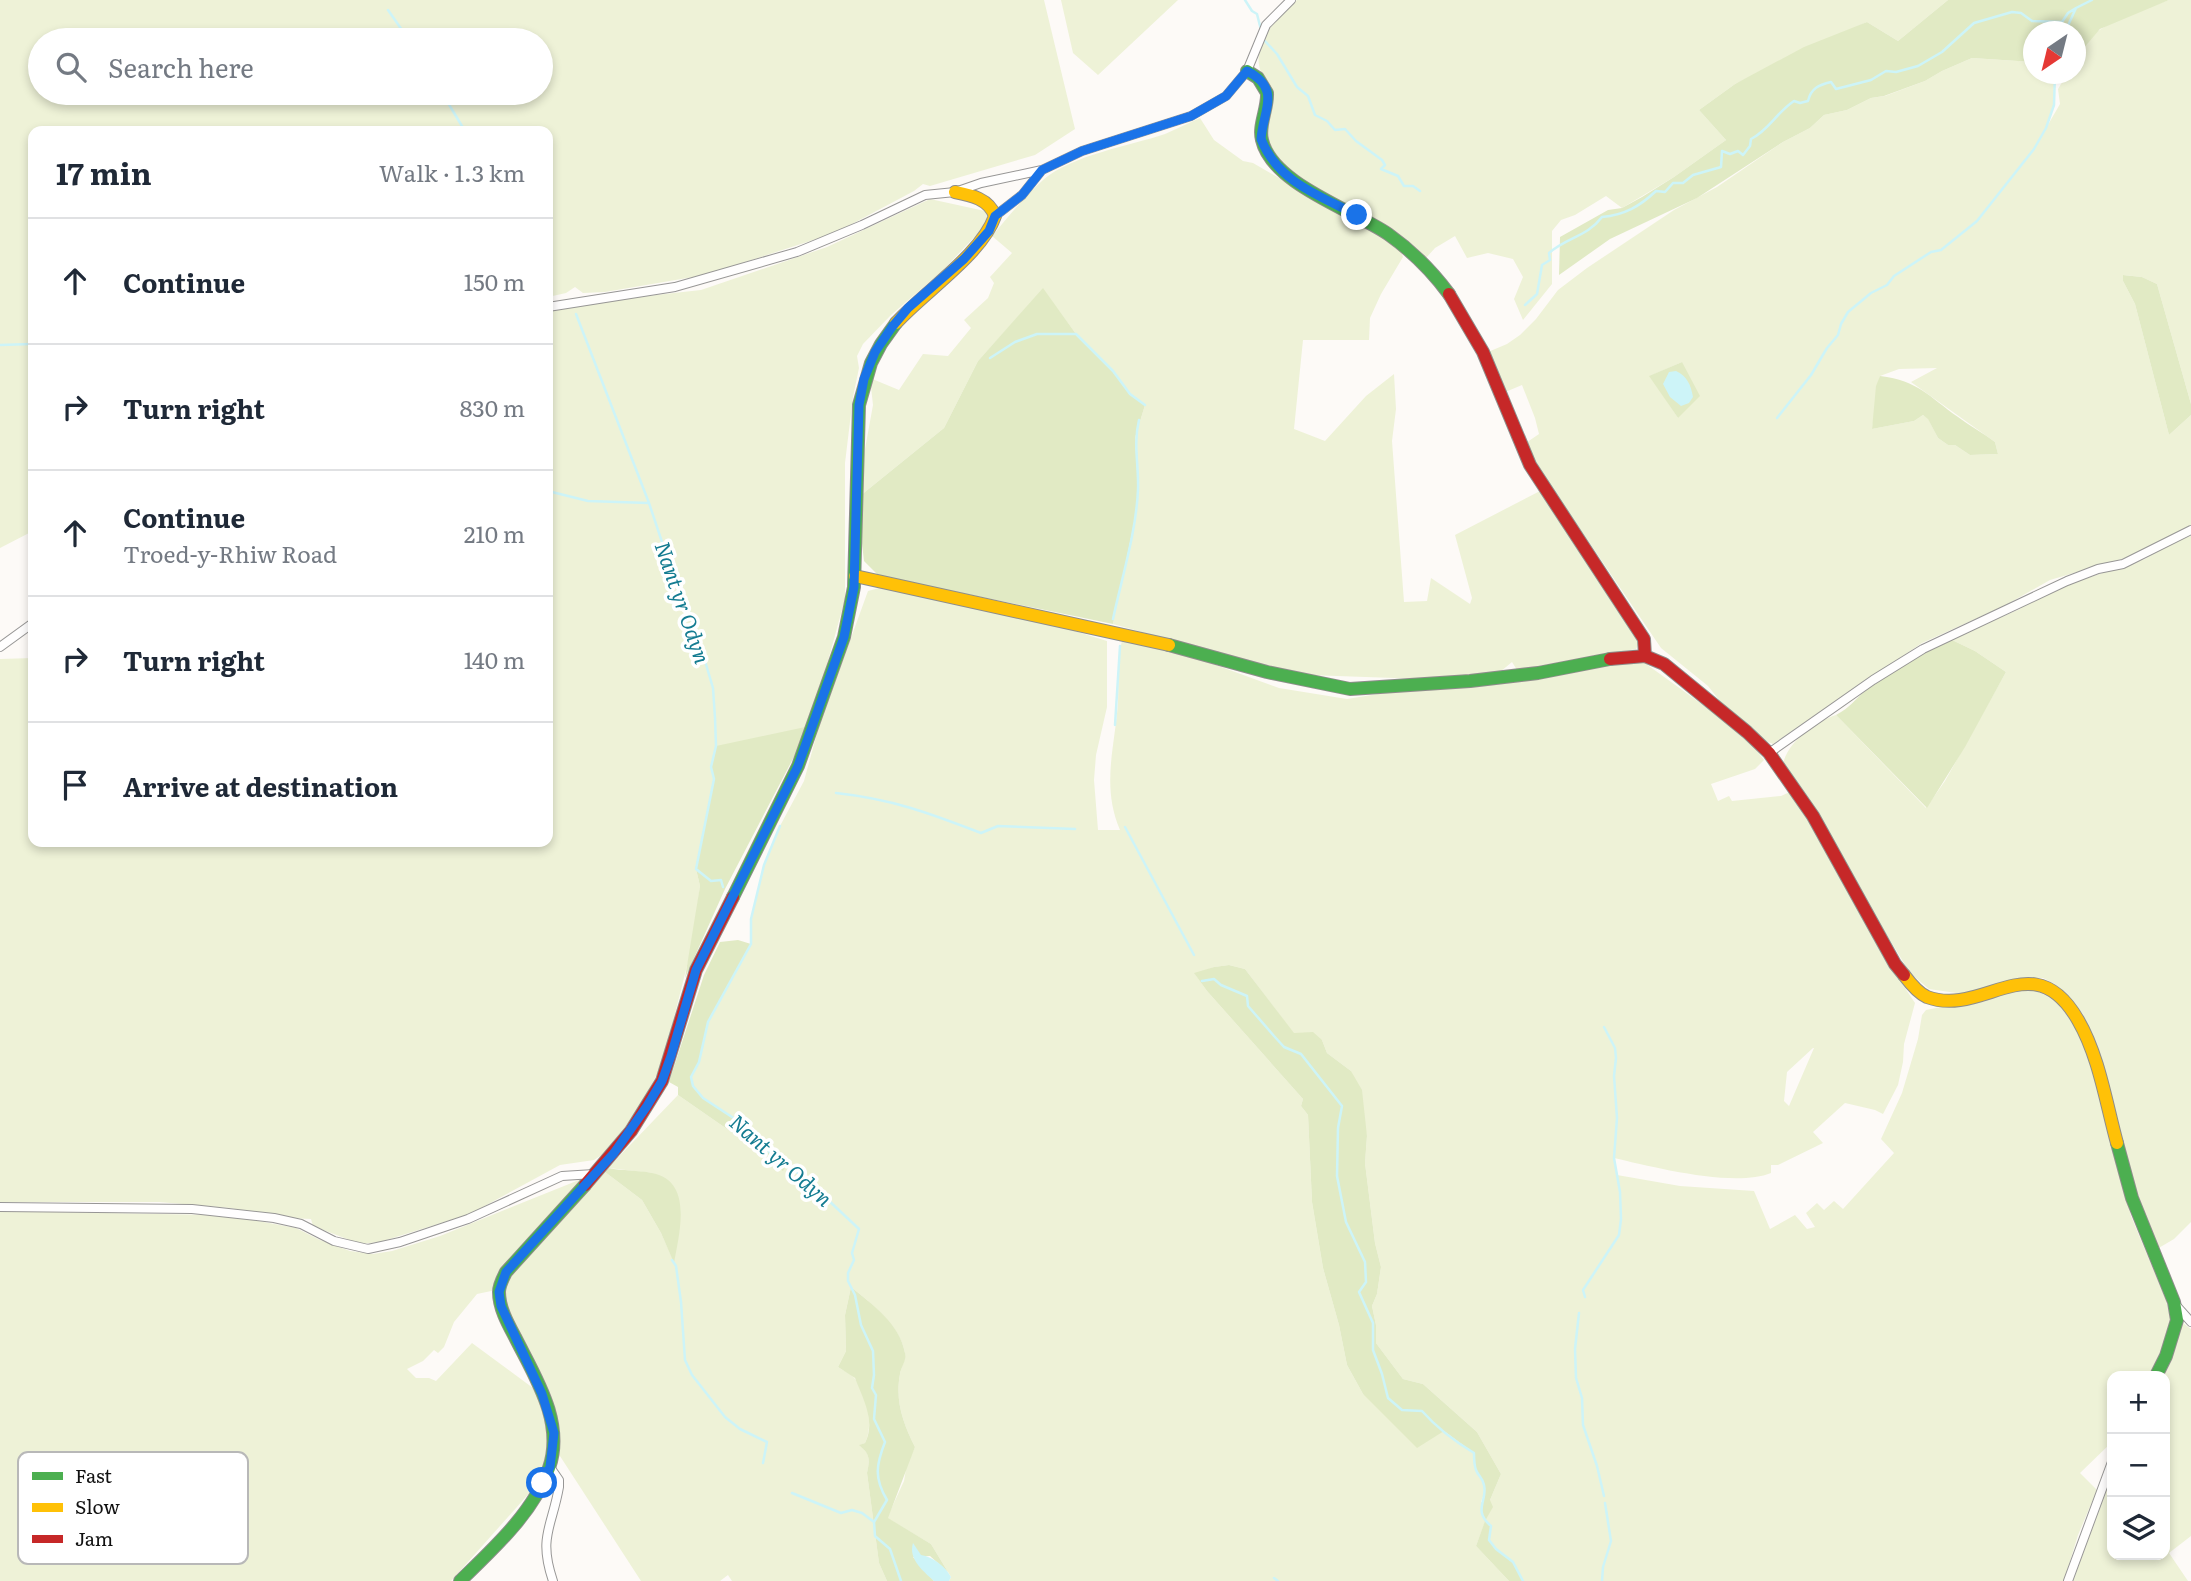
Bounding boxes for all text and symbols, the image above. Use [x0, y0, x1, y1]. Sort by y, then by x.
north arrow [2023, 21, 2086, 84]
search box [28, 28, 553, 105]
text: Search here [108, 47, 254, 86]
icon: search [52, 48, 90, 86]
text: 17 min [56, 150, 152, 194]
text: Walk · 1.3 km [379, 155, 525, 189]
route end [1341, 199, 1372, 230]
icon: ahead [56, 262, 94, 300]
text: Continue [123, 262, 245, 301]
text: 150 m [464, 264, 525, 298]
icon: right [56, 388, 94, 426]
text: Turn right [123, 388, 265, 427]
text: 830 m [460, 390, 525, 424]
text: Continue [123, 497, 245, 536]
icon: ahead [56, 514, 94, 552]
text: 210 m [464, 516, 525, 550]
text: Troed-y-Rhiw Road [123, 536, 337, 570]
water label: Nant yr Odyn [649, 537, 720, 668]
icon: right [56, 640, 94, 678]
text: Turn right [123, 640, 265, 679]
text: 140 m [464, 642, 525, 676]
icon: arrive [56, 766, 94, 804]
text: Arrive at destination [123, 766, 398, 805]
water label: Nant yr Odyn [724, 1106, 841, 1213]
map controls [2107, 1371, 2170, 1560]
button: + [2107, 1371, 2170, 1434]
button: − [2107, 1434, 2170, 1497]
legend [18, 1452, 248, 1564]
text: Fast [75, 1461, 112, 1489]
route start [526, 1467, 557, 1498]
text: Slow [75, 1492, 120, 1520]
button: layers [2107, 1497, 2170, 1560]
text: Jam [75, 1524, 113, 1552]

